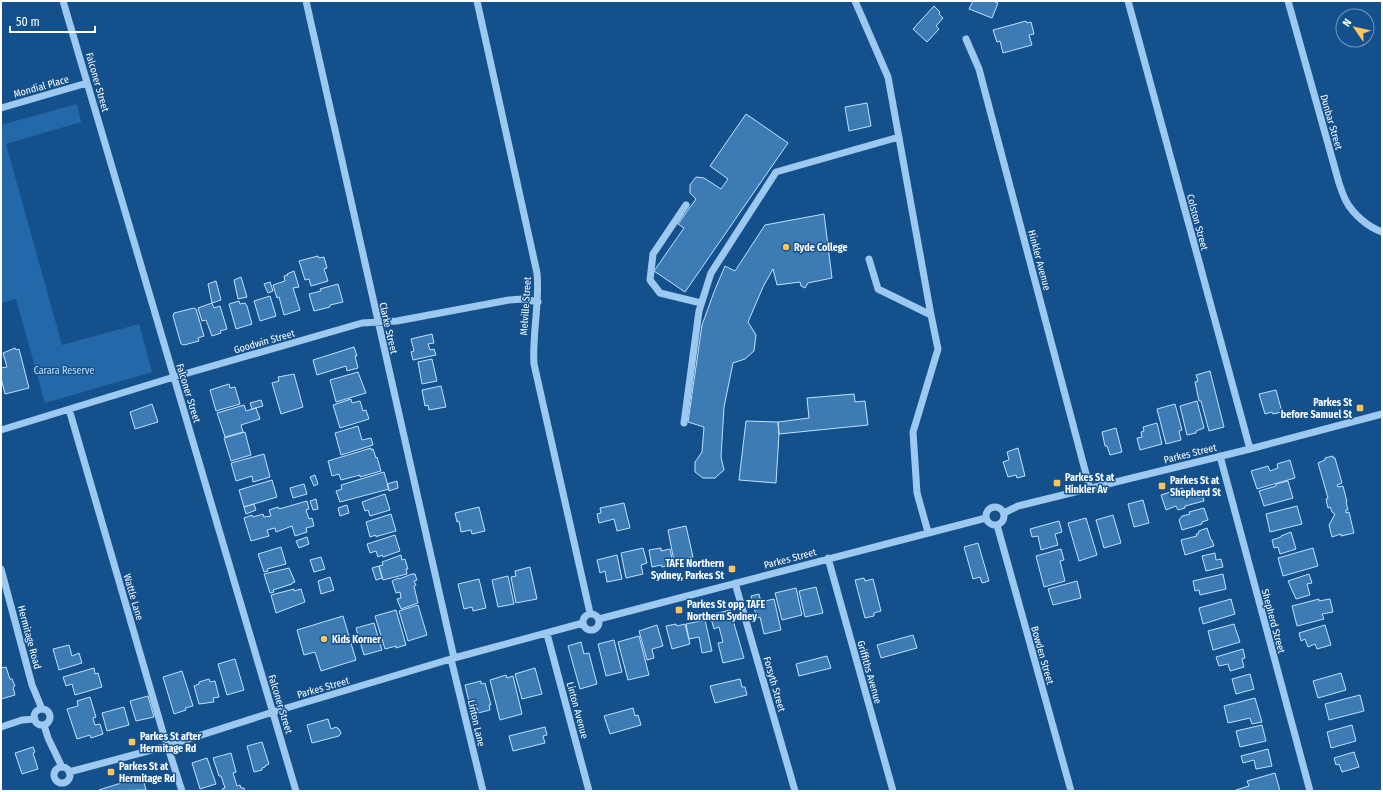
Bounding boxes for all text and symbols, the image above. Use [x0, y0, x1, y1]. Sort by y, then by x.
scale bar [10, 8, 95, 34]
north arrow [1335, 8, 1375, 48]
text: 50 m [16, 15, 40, 29]
text: N [1340, 16, 1354, 29]
street label: Falconer Street [83, 51, 111, 114]
street label: Mondial Place [12, 73, 70, 101]
street label: Dunbar Street [1317, 93, 1345, 152]
street label: Colston Street [1184, 193, 1210, 252]
street label: Hinkler Avenue [1025, 229, 1053, 292]
marker: Ryde College [781, 242, 791, 252]
place label: Ryde College [794, 242, 848, 254]
street label: Melville Street [518, 276, 534, 336]
street label: Clarke Street [376, 301, 400, 356]
street label: Goodwin Street [232, 327, 297, 356]
street label: Falconer Street [173, 362, 203, 425]
park label: Carara Reserve [34, 365, 94, 377]
place label: Parkes St before Samuel St [1281, 397, 1352, 421]
marker: Parkes St before Samuel St [1355, 403, 1365, 413]
street label: Parkes Street [1163, 441, 1219, 466]
place label: Parkes St at Hinkler Av [1065, 472, 1115, 496]
place label: Parkes St at Shepherd St [1170, 475, 1221, 499]
marker: Parkes St at Hinkler Av [1052, 478, 1062, 488]
marker: Parkes St at Shepherd St [1157, 481, 1167, 491]
street label: Parkes Street [763, 546, 819, 572]
place label: TAFE Northern Sydney, Parkes St [651, 558, 724, 582]
marker: TAFE Northern Sydney, Parkes St [727, 564, 737, 574]
street label: Wattle Lane [121, 573, 145, 622]
street label: Shepherd Street [1259, 588, 1288, 655]
place label: Parkes St opp TAFE Northern Sydney [687, 599, 765, 623]
street label: Hermitage Road [15, 604, 43, 670]
marker: Parkes St opp TAFE Northern Sydney [674, 605, 684, 615]
street label: Bowden Street [1028, 625, 1056, 686]
marker: Kids Korner [319, 634, 329, 644]
place label: Kids Korner [332, 634, 381, 646]
street label: Griffiths Avenue [854, 639, 884, 705]
street label: Forsyth Street [760, 655, 788, 714]
street label: Falconer Street [265, 673, 295, 736]
street label: Parkes Street [296, 675, 351, 701]
street label: Linton Avenue [564, 681, 590, 740]
street label: Linton Lane [465, 699, 487, 748]
place label: Parkes St after Hermitage Rd [140, 731, 202, 755]
marker: Parkes St after Hermitage Rd [127, 737, 137, 747]
place label: Parkes St at Hermitage Rd [119, 761, 175, 785]
marker: Parkes St at Hermitage Rd [106, 767, 116, 777]

